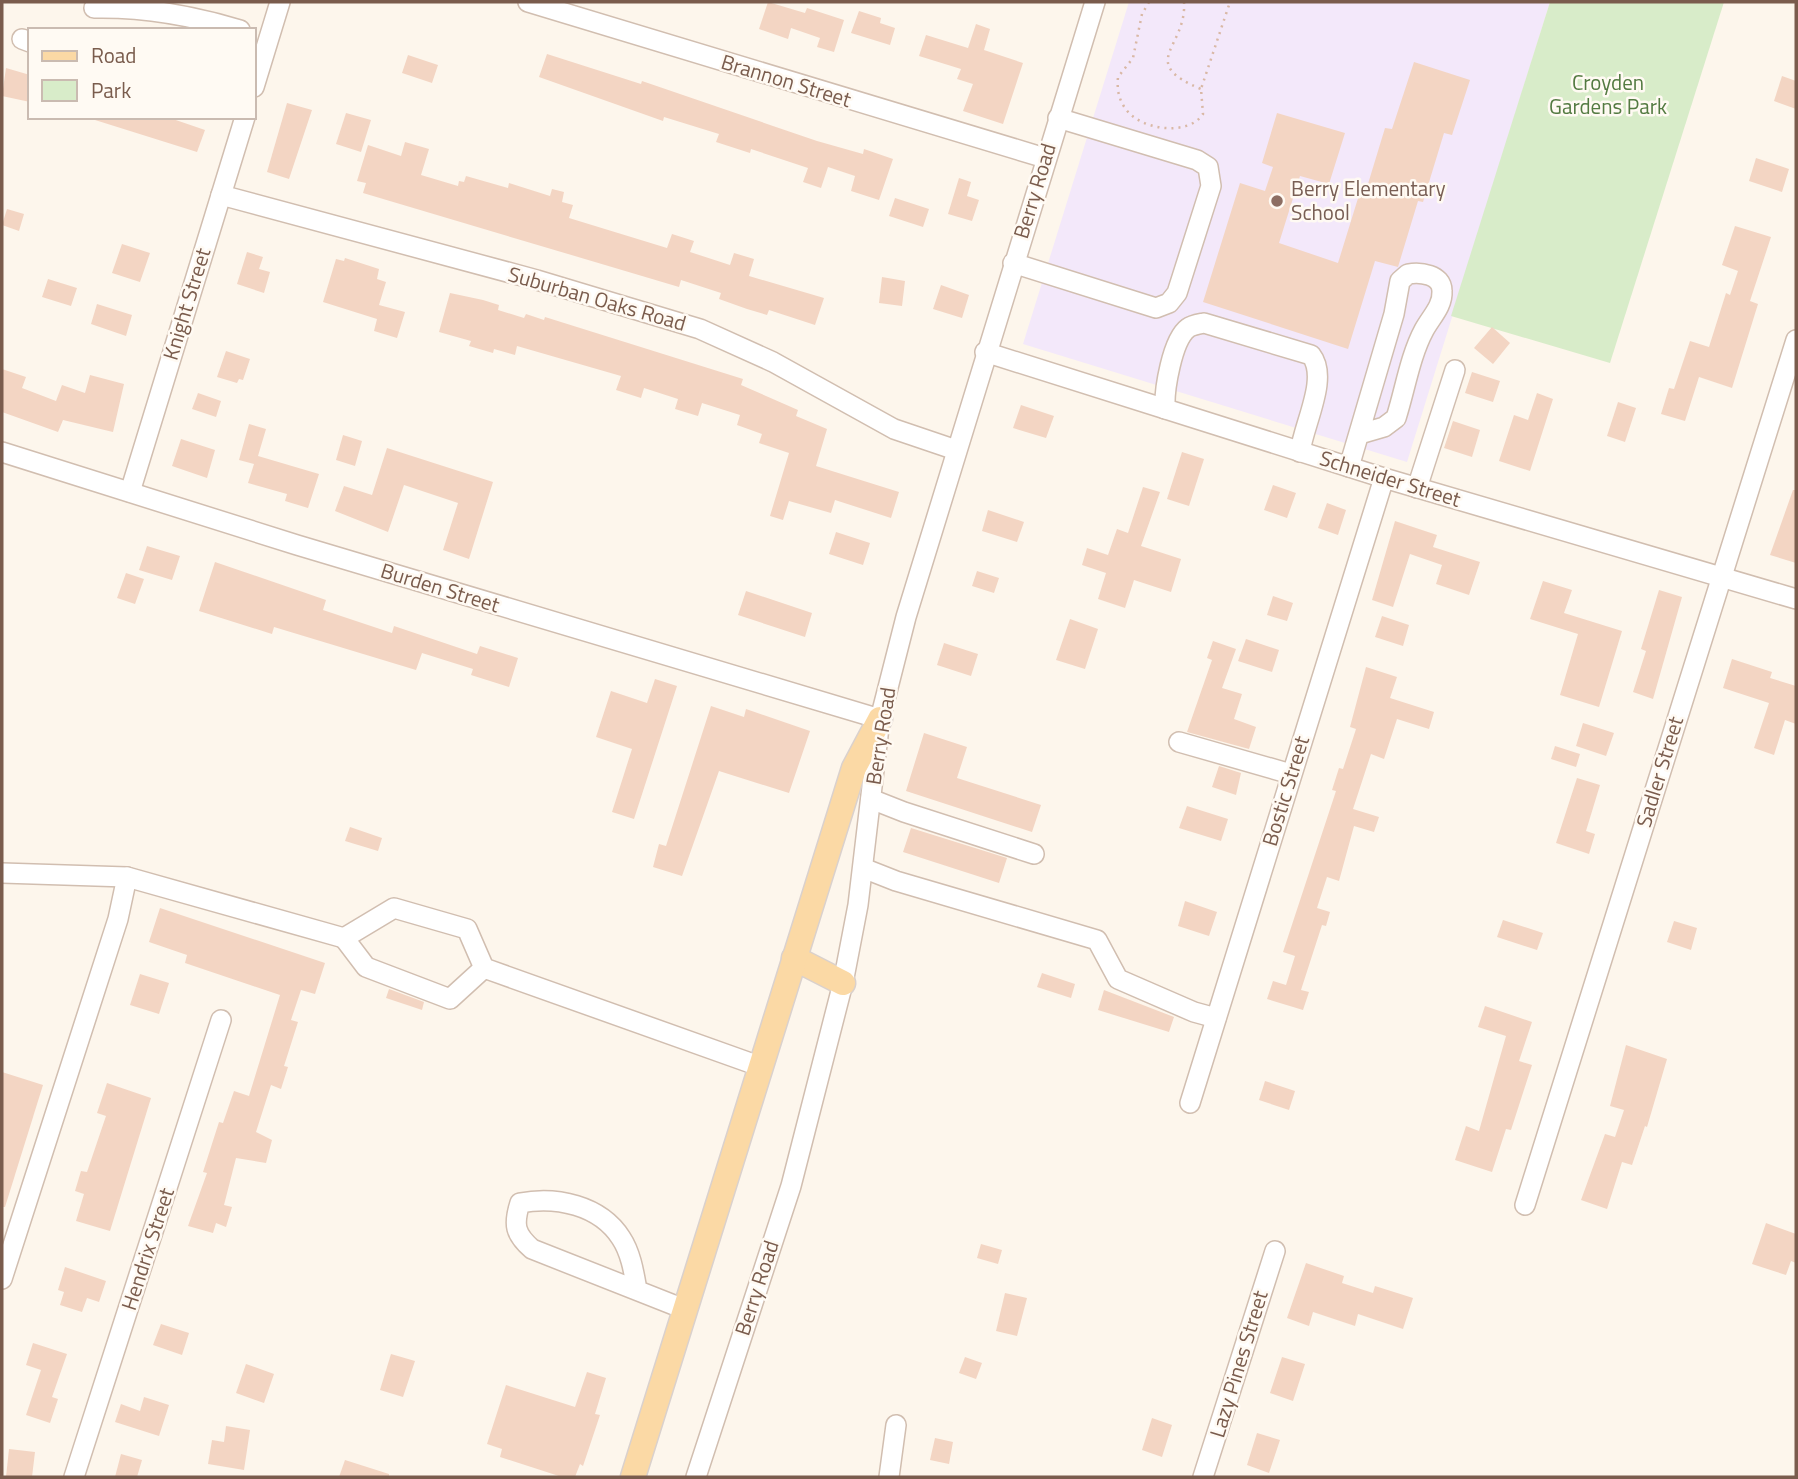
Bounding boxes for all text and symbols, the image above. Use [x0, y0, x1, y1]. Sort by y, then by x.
legend [28, 28, 256, 119]
text: Road [91, 39, 136, 71]
street label: Brannon Street [717, 45, 856, 115]
park label: Croyden Gardens Park [1549, 66, 1667, 122]
text: Park [91, 74, 131, 106]
street label: Berry Road [1004, 139, 1064, 242]
place label: Berry Elementary School [1291, 172, 1446, 228]
marker: Berry Elementary School [1269, 193, 1285, 209]
street label: Knight Street [154, 243, 218, 364]
street label: Suburban Oaks Road [505, 257, 690, 339]
street label: Schneider Street [1316, 441, 1465, 515]
street label: Burden Street [377, 554, 504, 620]
street label: Berry Road [857, 685, 904, 787]
street label: Sadler Street [1627, 712, 1691, 831]
street label: Bostic Street [1253, 731, 1317, 850]
street label: Hendrix Street [112, 1183, 182, 1314]
street label: Berry Road [726, 1236, 786, 1339]
street label: Lazy Pines Street [1200, 1286, 1276, 1441]

